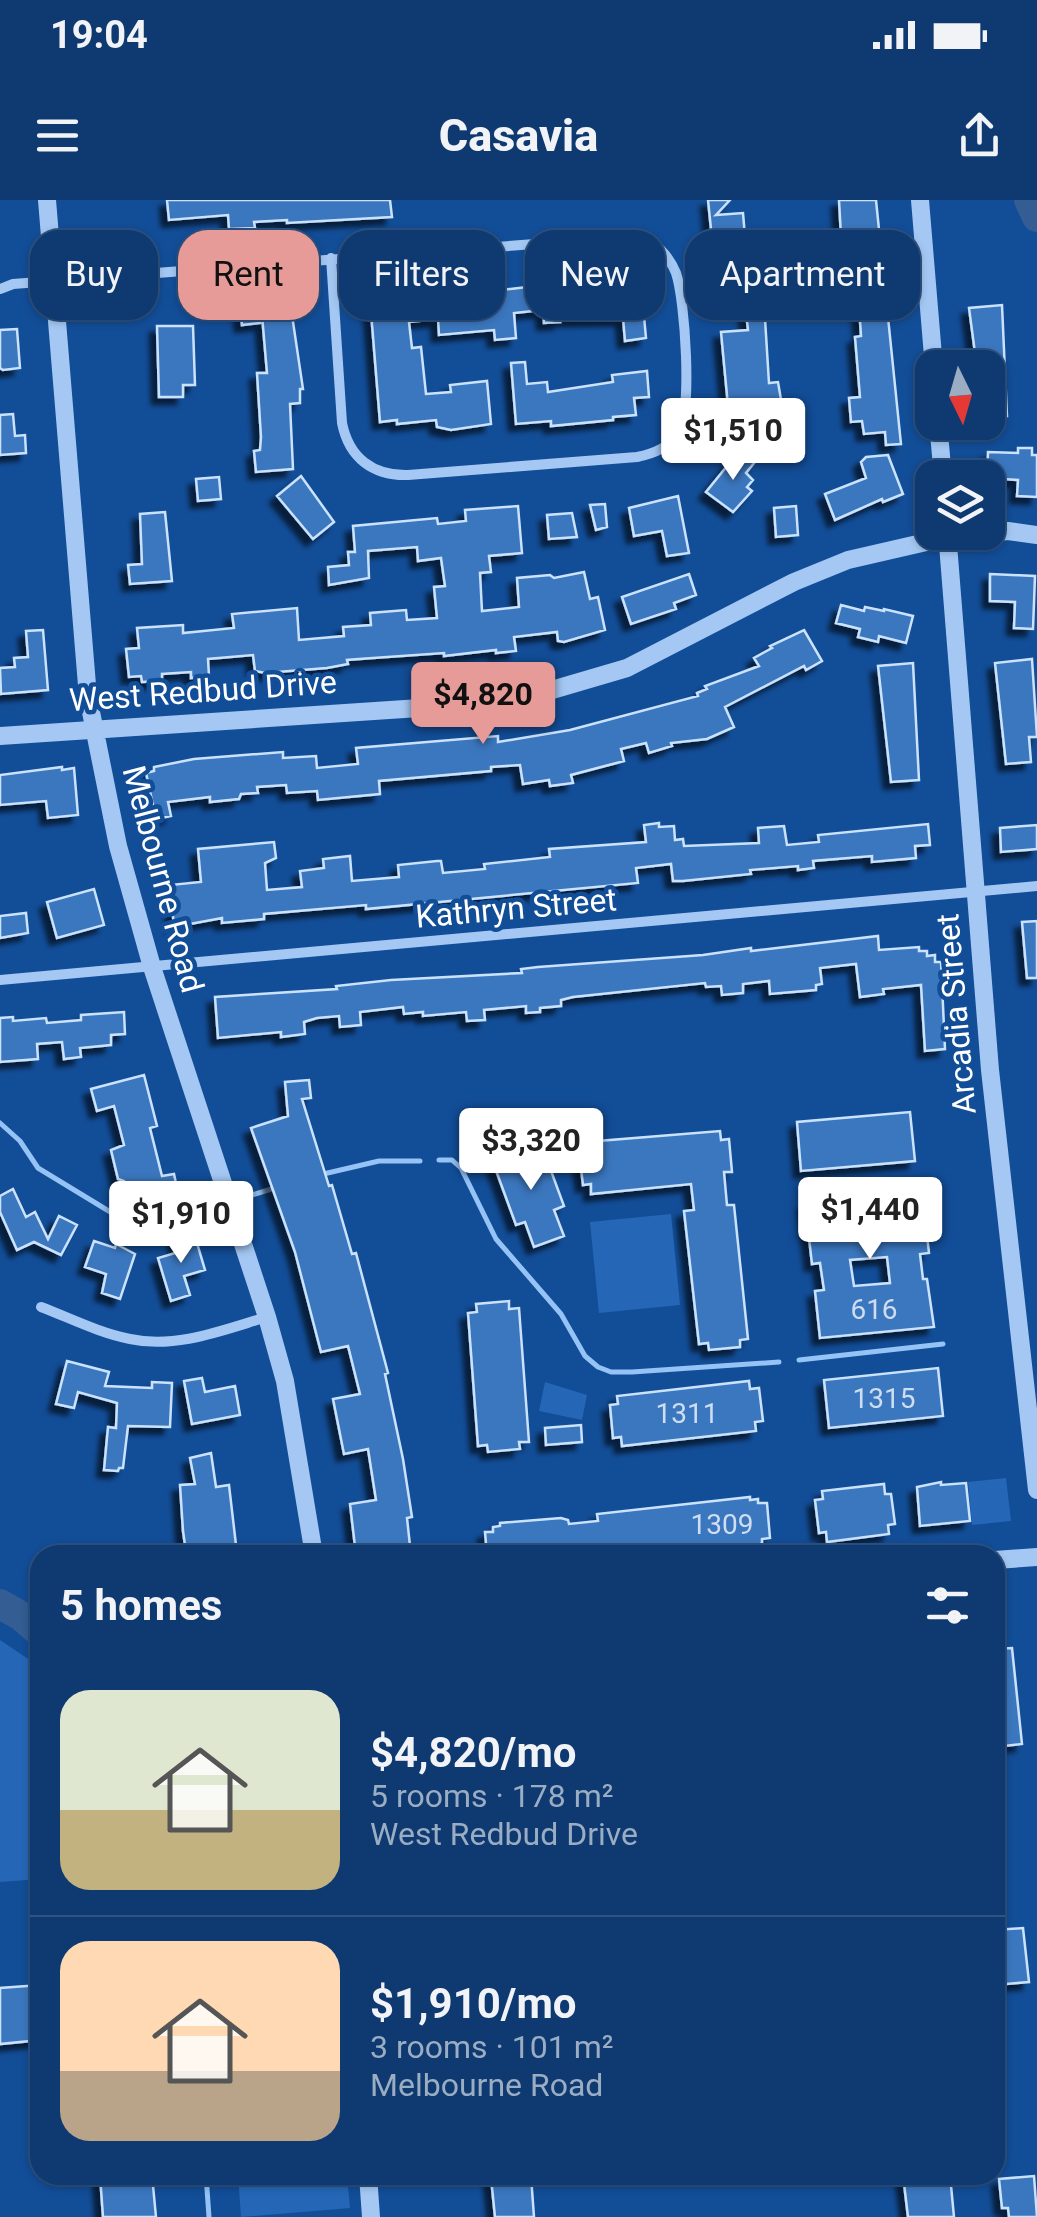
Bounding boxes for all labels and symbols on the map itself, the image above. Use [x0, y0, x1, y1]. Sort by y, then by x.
north arrow [915, 350, 1005, 440]
pin: $1,510 [652, 398, 814, 483]
pin: $4,820 [402, 662, 564, 747]
street label: West Redbud Drive [68, 663, 338, 719]
street label: Melbourne Road [114, 761, 212, 997]
street label: Kathryn Street [414, 880, 618, 936]
street label: Arcadia Street [928, 912, 984, 1116]
pin: $3,320 [450, 1108, 612, 1193]
pin: $1,440 [789, 1177, 951, 1262]
pin: $1,910 [100, 1181, 262, 1266]
house number: 616 [850, 1293, 898, 1326]
house number: 1315 [853, 1382, 915, 1415]
house number: 1311 [656, 1397, 718, 1430]
house number: 1309 [691, 1508, 753, 1541]

